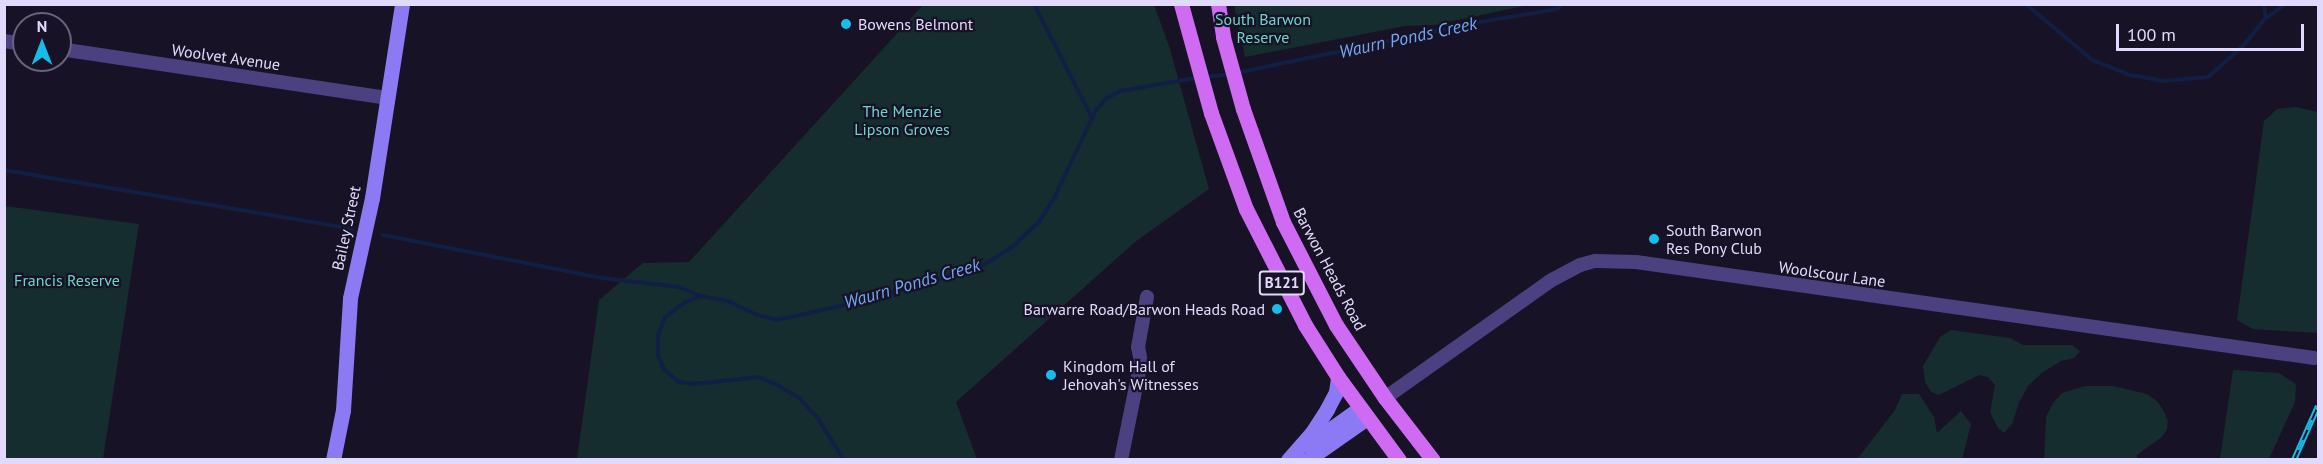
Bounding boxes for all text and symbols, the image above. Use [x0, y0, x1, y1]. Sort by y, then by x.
park label: South Barwon Reserve [1215, 9, 1311, 47]
north arrow [12, 12, 72, 72]
scale bar [2119, 12, 2306, 50]
water label: Waurn Ponds Creek [1337, 13, 1479, 63]
place label: Bowens Belmont [858, 14, 973, 34]
text: N [37, 16, 47, 36]
marker: Bowens Belmont [839, 17, 853, 31]
text: 100 m [2127, 23, 2176, 46]
street label: Woolvet Avenue [170, 40, 282, 74]
park label: The Menzie Lipson Groves [854, 101, 950, 139]
street label: Bailey Street [328, 184, 364, 272]
street label: Barwon Heads Road [1290, 204, 1370, 334]
place label: South Barwon Res Pony Club [1666, 220, 1762, 258]
marker: South Barwon Res Pony Club [1647, 232, 1661, 246]
water label: Waurn Ponds Creek [841, 254, 983, 314]
street label: Woolscour Lane [1777, 257, 1887, 291]
park label: Francis Reserve [14, 270, 120, 290]
road number: B121 [1258, 271, 1306, 295]
place label: Barwarre Road/Barwon Heads Road [1024, 299, 1265, 319]
marker: Barwarre Road/Barwon Heads Road [1270, 302, 1284, 316]
place label: Kingdom Hall of Jehovah's Witnesses [1063, 356, 1199, 394]
marker: Kingdom Hall of Jehovah's Witnesses [1044, 368, 1058, 382]

